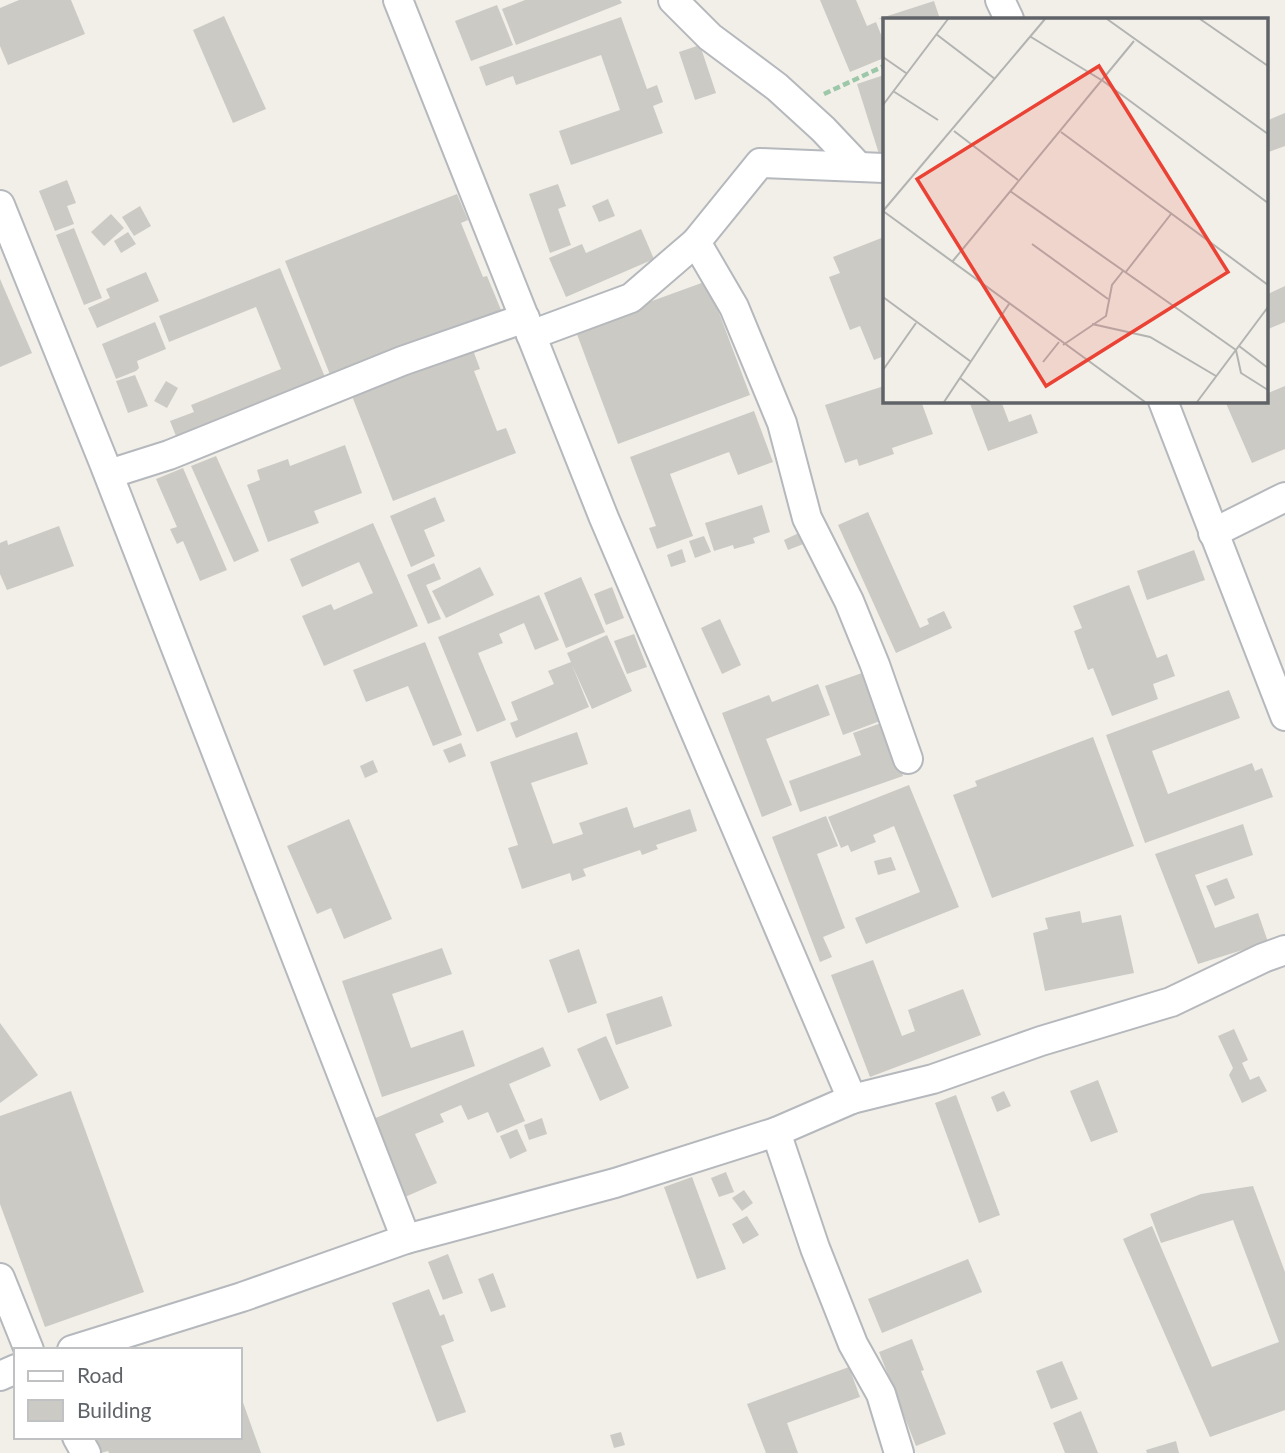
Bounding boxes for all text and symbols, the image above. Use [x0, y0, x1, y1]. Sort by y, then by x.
inset map [883, 18, 1268, 402]
legend [14, 1348, 242, 1439]
text: Road [77, 1362, 124, 1387]
text: Building [77, 1397, 152, 1422]

